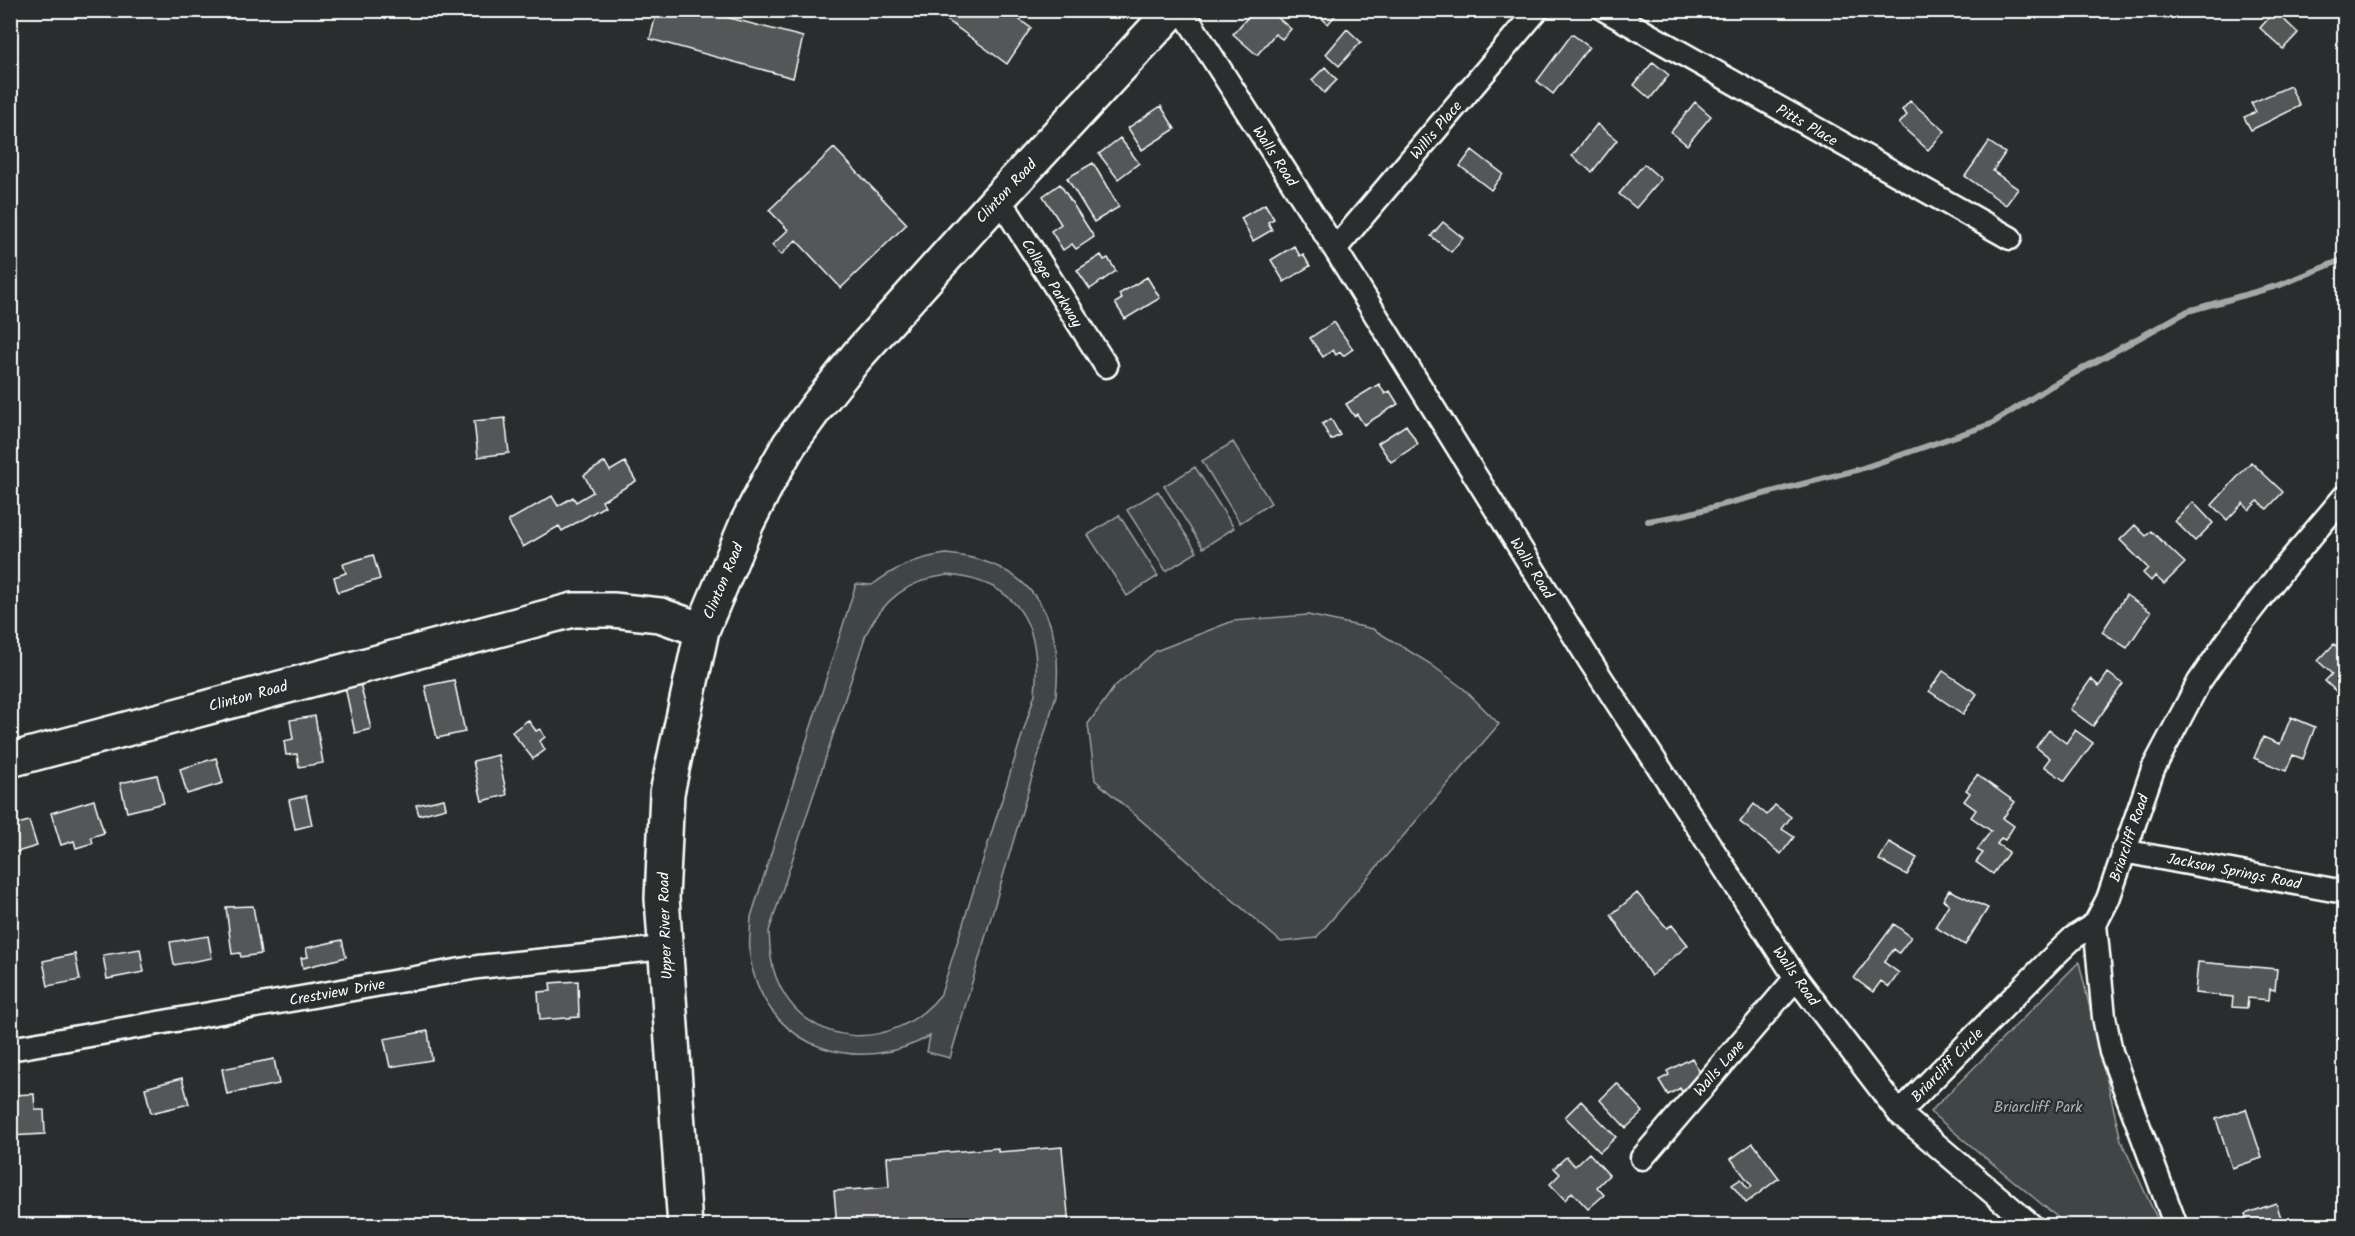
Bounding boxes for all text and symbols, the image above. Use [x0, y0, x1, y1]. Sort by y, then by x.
street label: Willis Place [1405, 96, 1469, 166]
street label: Pitts Place [1771, 98, 1842, 153]
street label: Walls Road [1245, 121, 1303, 192]
street label: Clinton Road [970, 154, 1043, 229]
street label: College Parkway [1014, 234, 1089, 334]
street label: Walls Road [1503, 533, 1560, 604]
street label: Clinton Road [697, 539, 751, 623]
street label: Clinton Road [206, 675, 291, 719]
street label: Briarcliff Road [2104, 791, 2156, 885]
street label: Jackson Springs Road [2165, 847, 2303, 897]
street label: Upper River Road [652, 871, 680, 980]
street label: Walls Road [1766, 942, 1825, 1012]
street label: Crestview Drive [287, 973, 387, 1013]
street label: Briarcliff Circle [1906, 1023, 1990, 1109]
street label: Walls Lane [1688, 1035, 1751, 1102]
park label: Briarcliff Park [1994, 1096, 2083, 1120]

